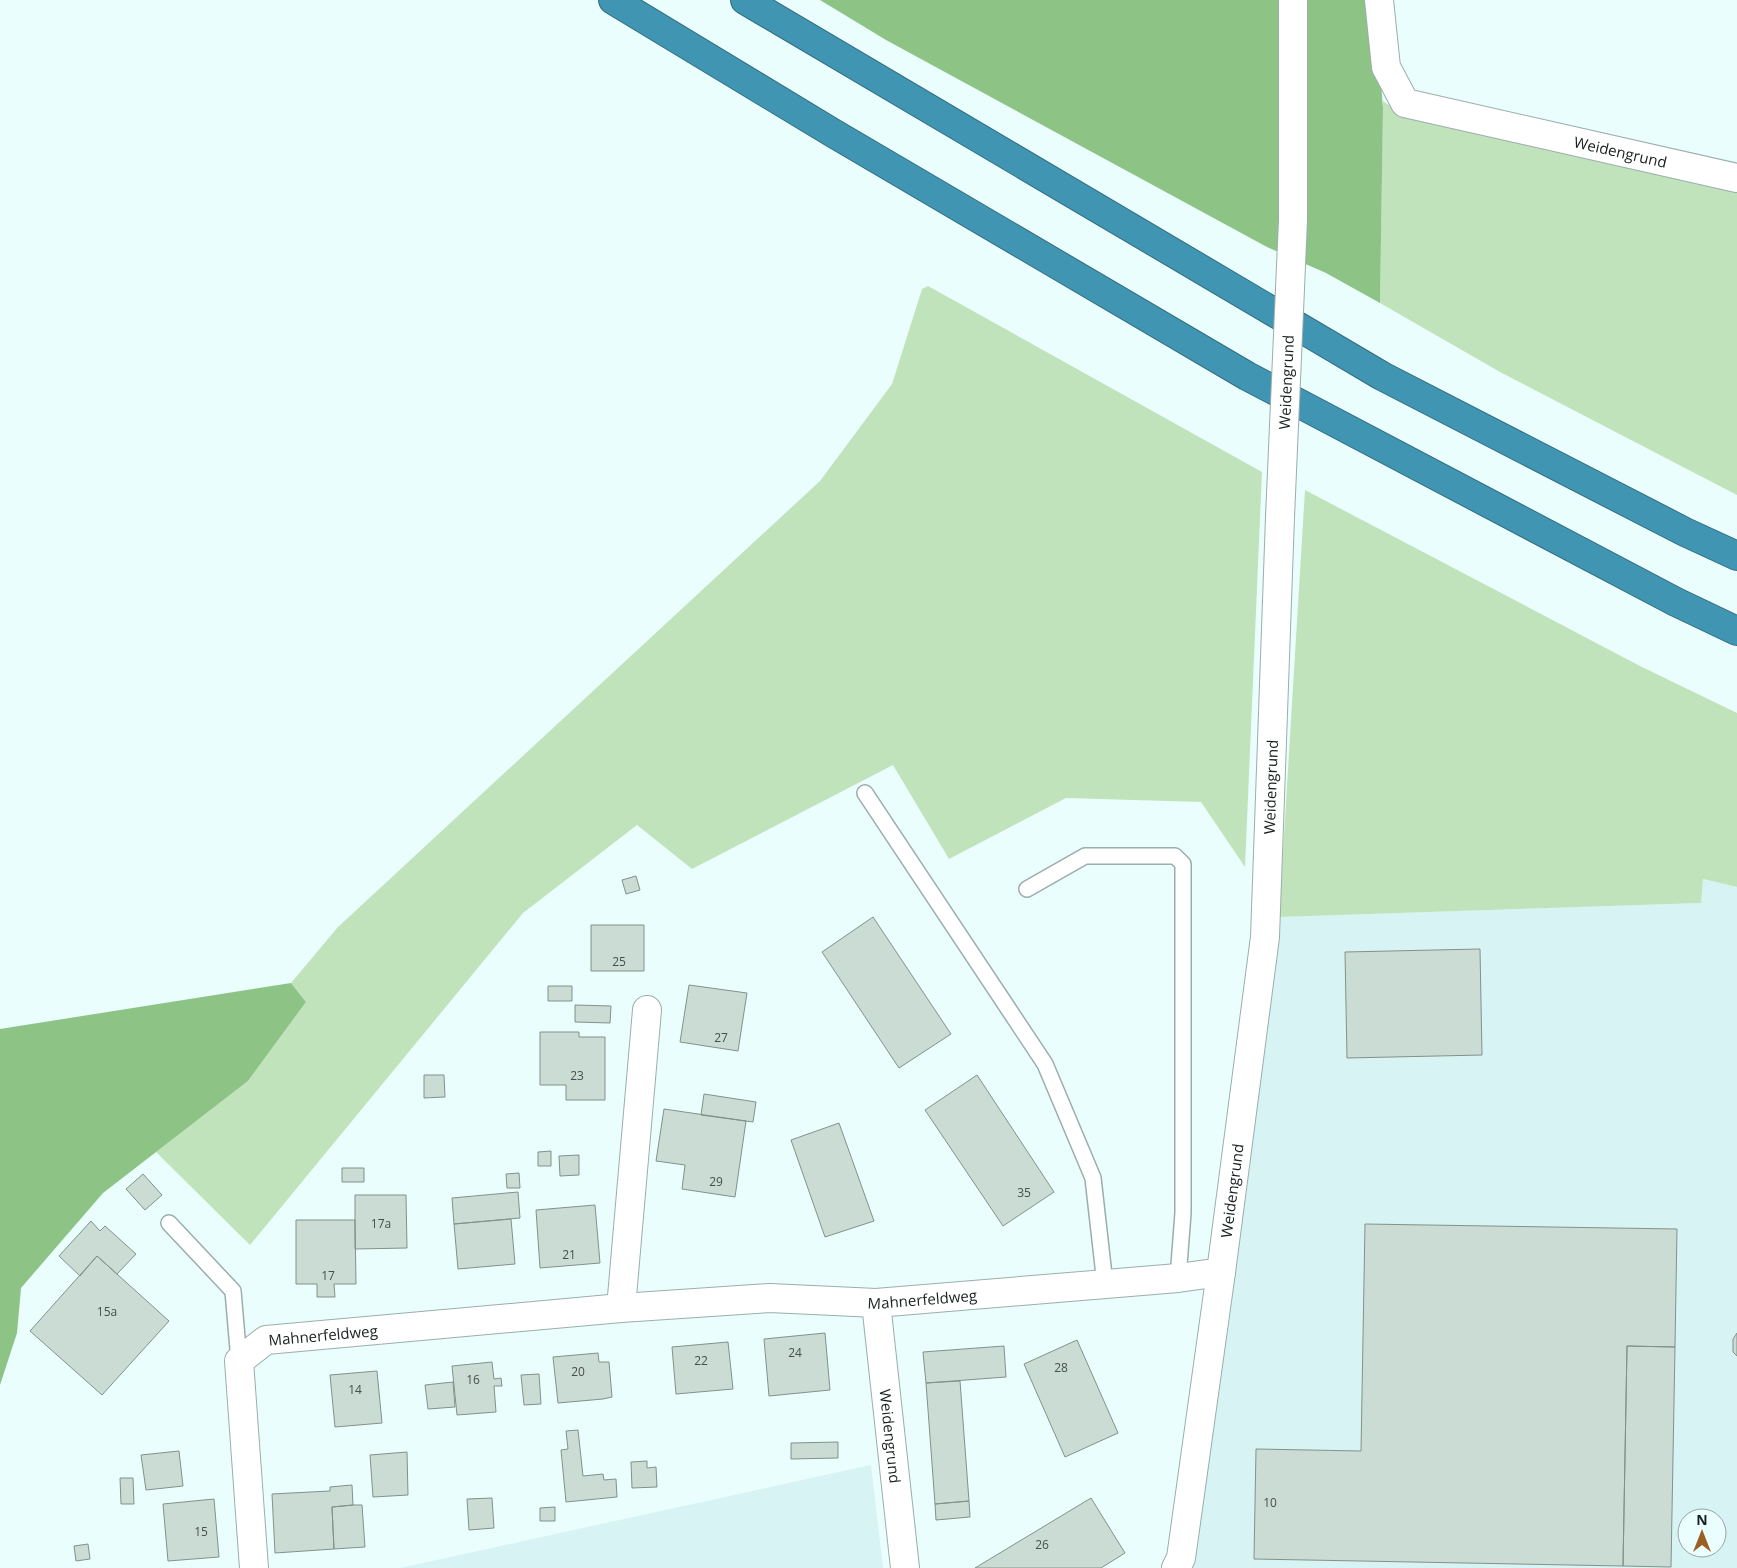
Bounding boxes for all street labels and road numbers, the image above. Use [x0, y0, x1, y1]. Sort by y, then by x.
street label: Weidengrund [1572, 131, 1669, 172]
street label: Weidengrund [1274, 334, 1298, 430]
street label: Weidengrund [1259, 739, 1282, 835]
street label: Weidengrund [1216, 1142, 1248, 1239]
street label: Mahnerfeldweg [867, 1285, 978, 1313]
street label: Mahnerfeldweg [268, 1320, 378, 1350]
street label: Weidengrund [875, 1388, 906, 1484]

